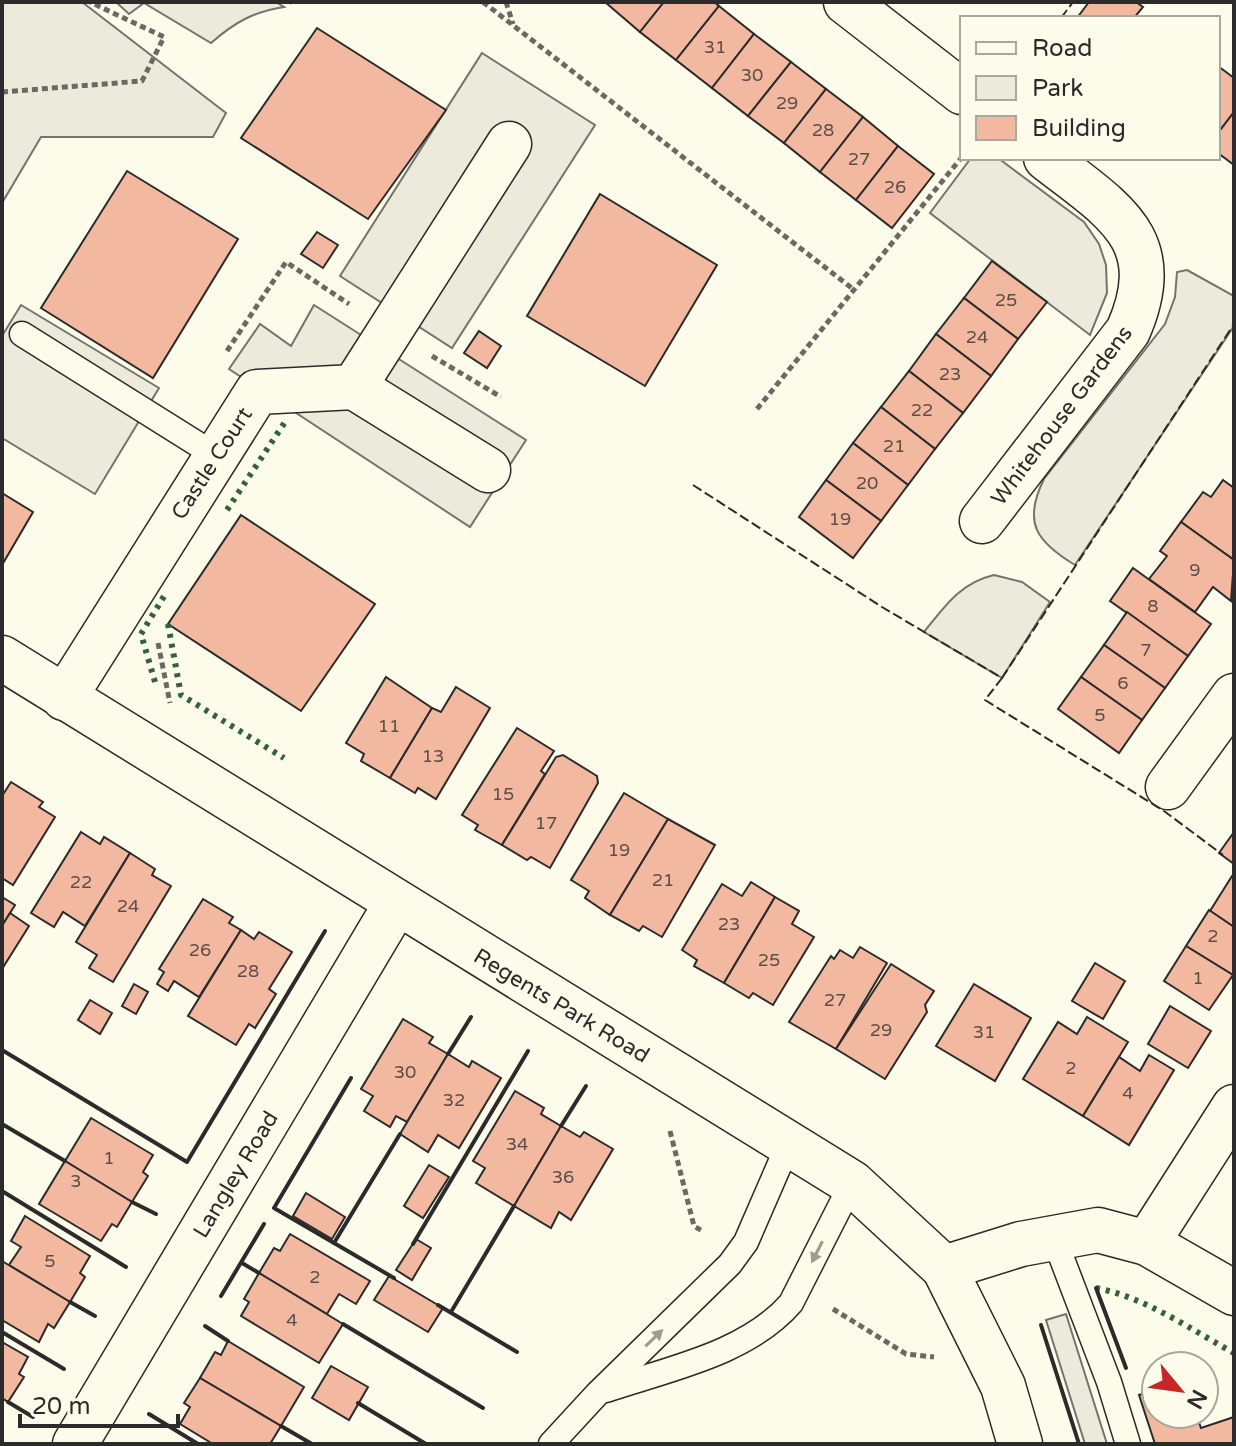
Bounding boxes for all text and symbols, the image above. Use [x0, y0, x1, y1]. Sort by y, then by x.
legend [960, 16, 1220, 160]
text: Road [1032, 34, 1092, 63]
house number: 31 [704, 36, 726, 58]
house number: 30 [741, 64, 763, 86]
text: Park [1032, 74, 1083, 103]
house number: 29 [776, 92, 798, 114]
text: Building [1032, 114, 1126, 143]
house number: 28 [812, 119, 834, 141]
house number: 27 [848, 148, 870, 170]
house number: 26 [884, 176, 906, 198]
house number: 25 [995, 289, 1017, 311]
street label: Whitehouse Gardens [986, 321, 1138, 511]
house number: 24 [966, 326, 988, 348]
house number: 23 [939, 363, 961, 385]
house number: 22 [911, 399, 933, 421]
street label: Castle Court [166, 402, 258, 525]
house number: 21 [883, 435, 905, 457]
house number: 20 [856, 472, 878, 494]
house number: 19 [829, 508, 851, 530]
house number: 9 [1189, 559, 1201, 581]
house number: 8 [1147, 595, 1159, 617]
house number: 7 [1140, 639, 1152, 661]
house number: 6 [1117, 672, 1129, 694]
house number: 5 [1094, 704, 1106, 726]
house number: 11 [378, 715, 400, 737]
house number: 13 [422, 745, 444, 767]
house number: 15 [492, 783, 514, 805]
house number: 17 [535, 812, 557, 834]
house number: 19 [608, 839, 630, 861]
house number: 21 [652, 869, 674, 891]
house number: 22 [70, 871, 92, 893]
house number: 24 [117, 895, 139, 917]
house number: 23 [718, 913, 740, 935]
house number: 2 [1207, 925, 1219, 947]
house number: 26 [189, 939, 211, 961]
street label: Regents Park Road [469, 943, 654, 1069]
house number: 25 [758, 949, 780, 971]
house number: 28 [237, 960, 259, 982]
house number: 1 [1192, 967, 1204, 989]
house number: 27 [824, 989, 846, 1011]
house number: 29 [870, 1019, 892, 1041]
house number: 31 [973, 1021, 995, 1043]
house number: 2 [1065, 1057, 1077, 1079]
house number: 30 [394, 1061, 416, 1083]
house number: 4 [1122, 1082, 1134, 1104]
house number: 32 [443, 1089, 465, 1111]
street label: Langley Road [188, 1107, 284, 1242]
house number: 34 [506, 1133, 528, 1155]
house number: 1 [103, 1147, 115, 1169]
house number: 36 [552, 1166, 574, 1188]
house number: 3 [70, 1170, 82, 1192]
one-way arrow [810, 1241, 823, 1264]
house number: 5 [44, 1250, 56, 1272]
house number: 2 [309, 1266, 321, 1288]
house number: 4 [286, 1309, 298, 1331]
one-way arrow [644, 1330, 663, 1348]
north arrow [1140, 1350, 1220, 1430]
scale bar [20, 1378, 178, 1428]
text: N [1181, 1385, 1212, 1413]
text: 20 m [32, 1392, 90, 1421]

